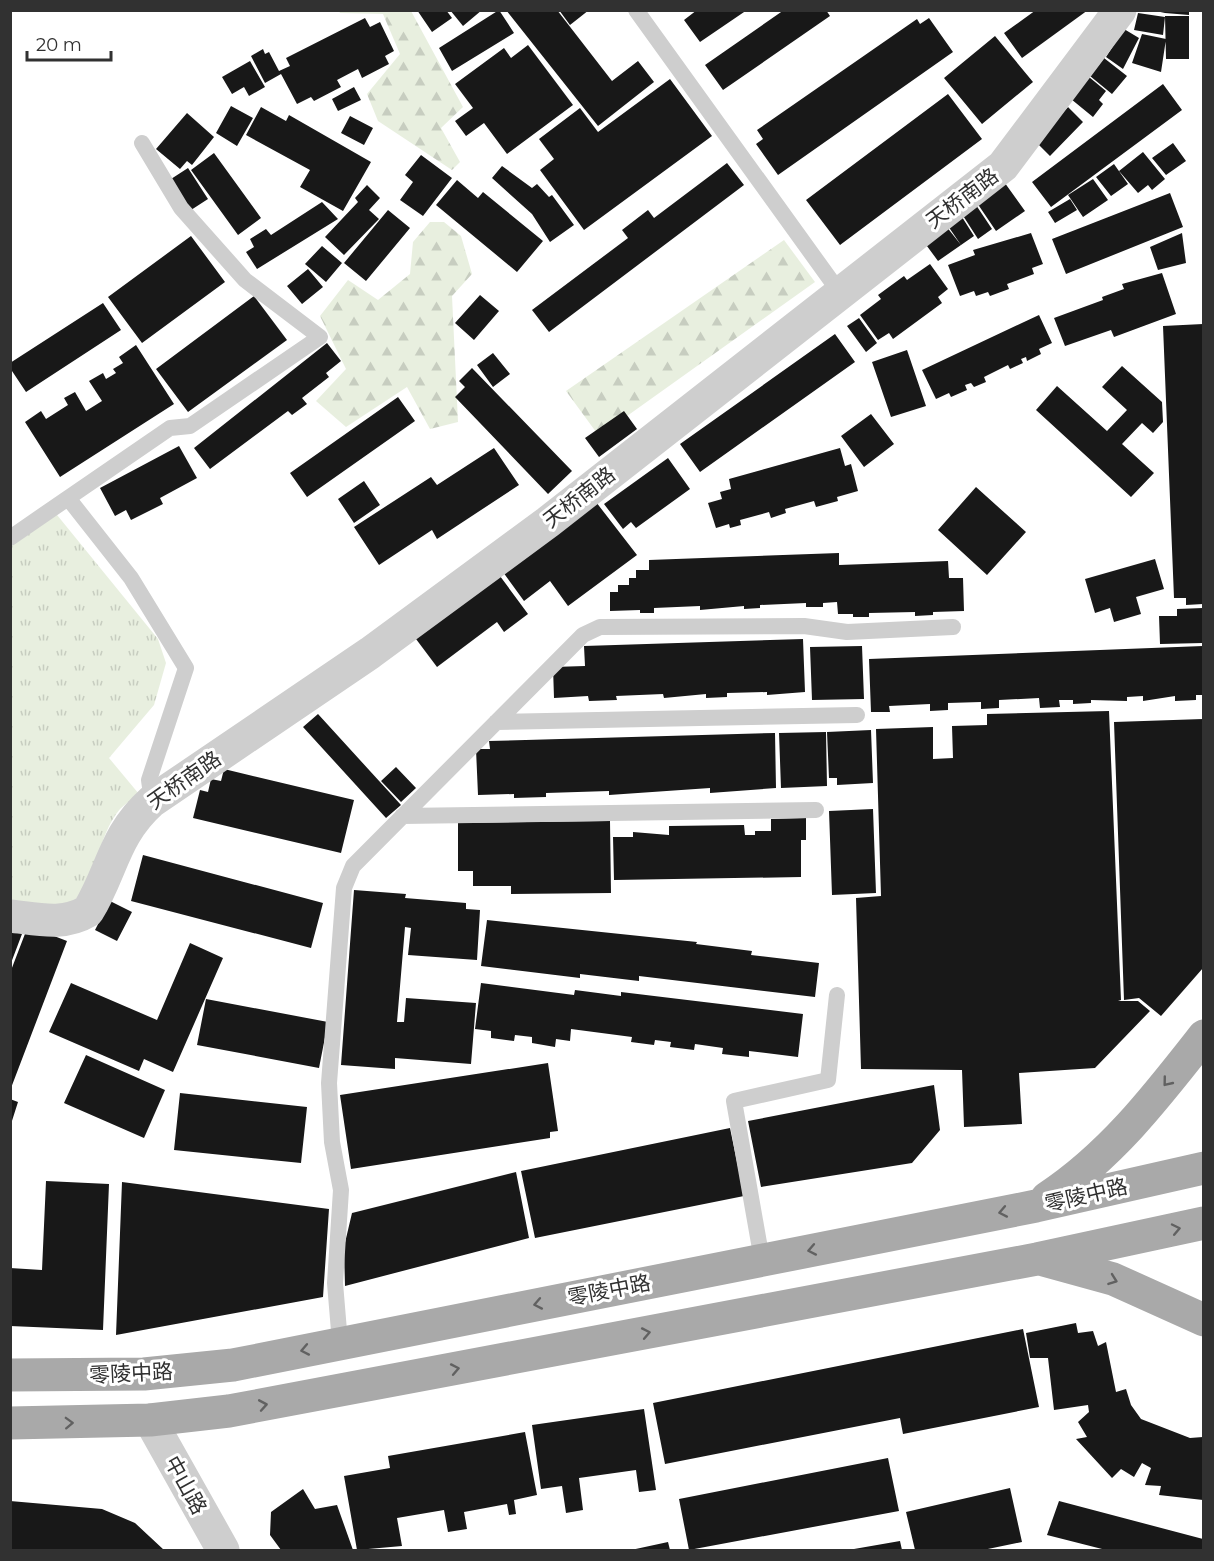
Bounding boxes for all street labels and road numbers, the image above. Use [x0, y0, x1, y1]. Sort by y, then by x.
street label: 天桥南路 [921, 163, 1003, 233]
street label: 天桥南路 [538, 461, 620, 533]
street label: 天桥南路 [142, 746, 226, 814]
street label: 零陵中路 [1042, 1173, 1130, 1217]
street label: 零陵中路 [565, 1270, 653, 1310]
street label: 零陵中路 [88, 1358, 174, 1388]
street label: 中山路 [160, 1451, 212, 1519]

